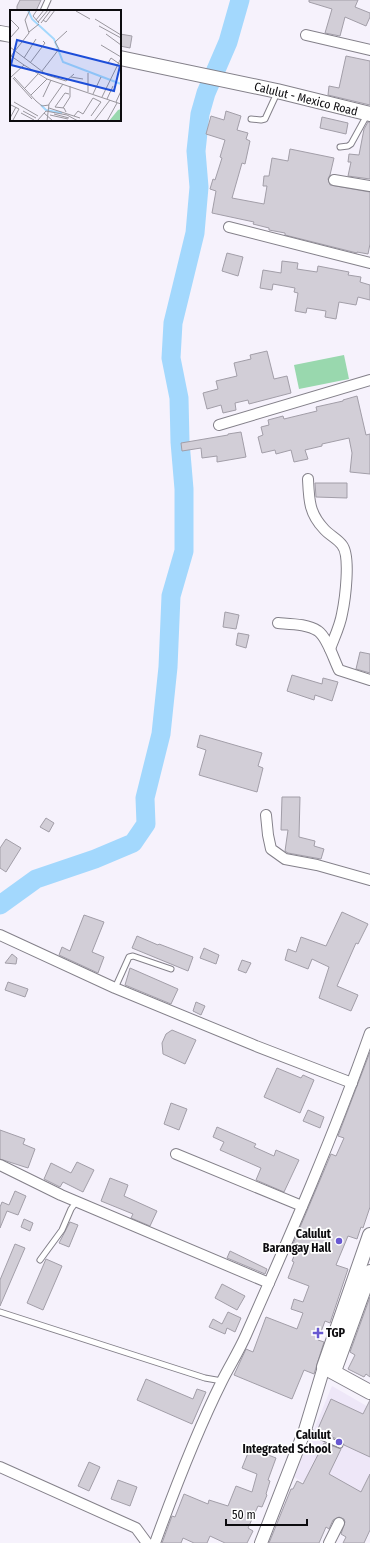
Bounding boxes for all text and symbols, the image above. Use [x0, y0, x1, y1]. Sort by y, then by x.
inset map [10, 10, 121, 121]
street label: Calulut - Mexico Road [253, 79, 359, 119]
place label: Calulut Barangay Hall [263, 1227, 332, 1255]
marker: Calulut Barangay Hall [334, 1236, 344, 1246]
place label: TGP [326, 1326, 346, 1340]
marker: TGP [313, 1328, 323, 1338]
place label: Calulut Integrated School [242, 1428, 332, 1456]
marker: Calulut Integrated School [334, 1437, 344, 1447]
scale bar [226, 1501, 307, 1527]
text: 50 m [232, 1508, 256, 1522]

